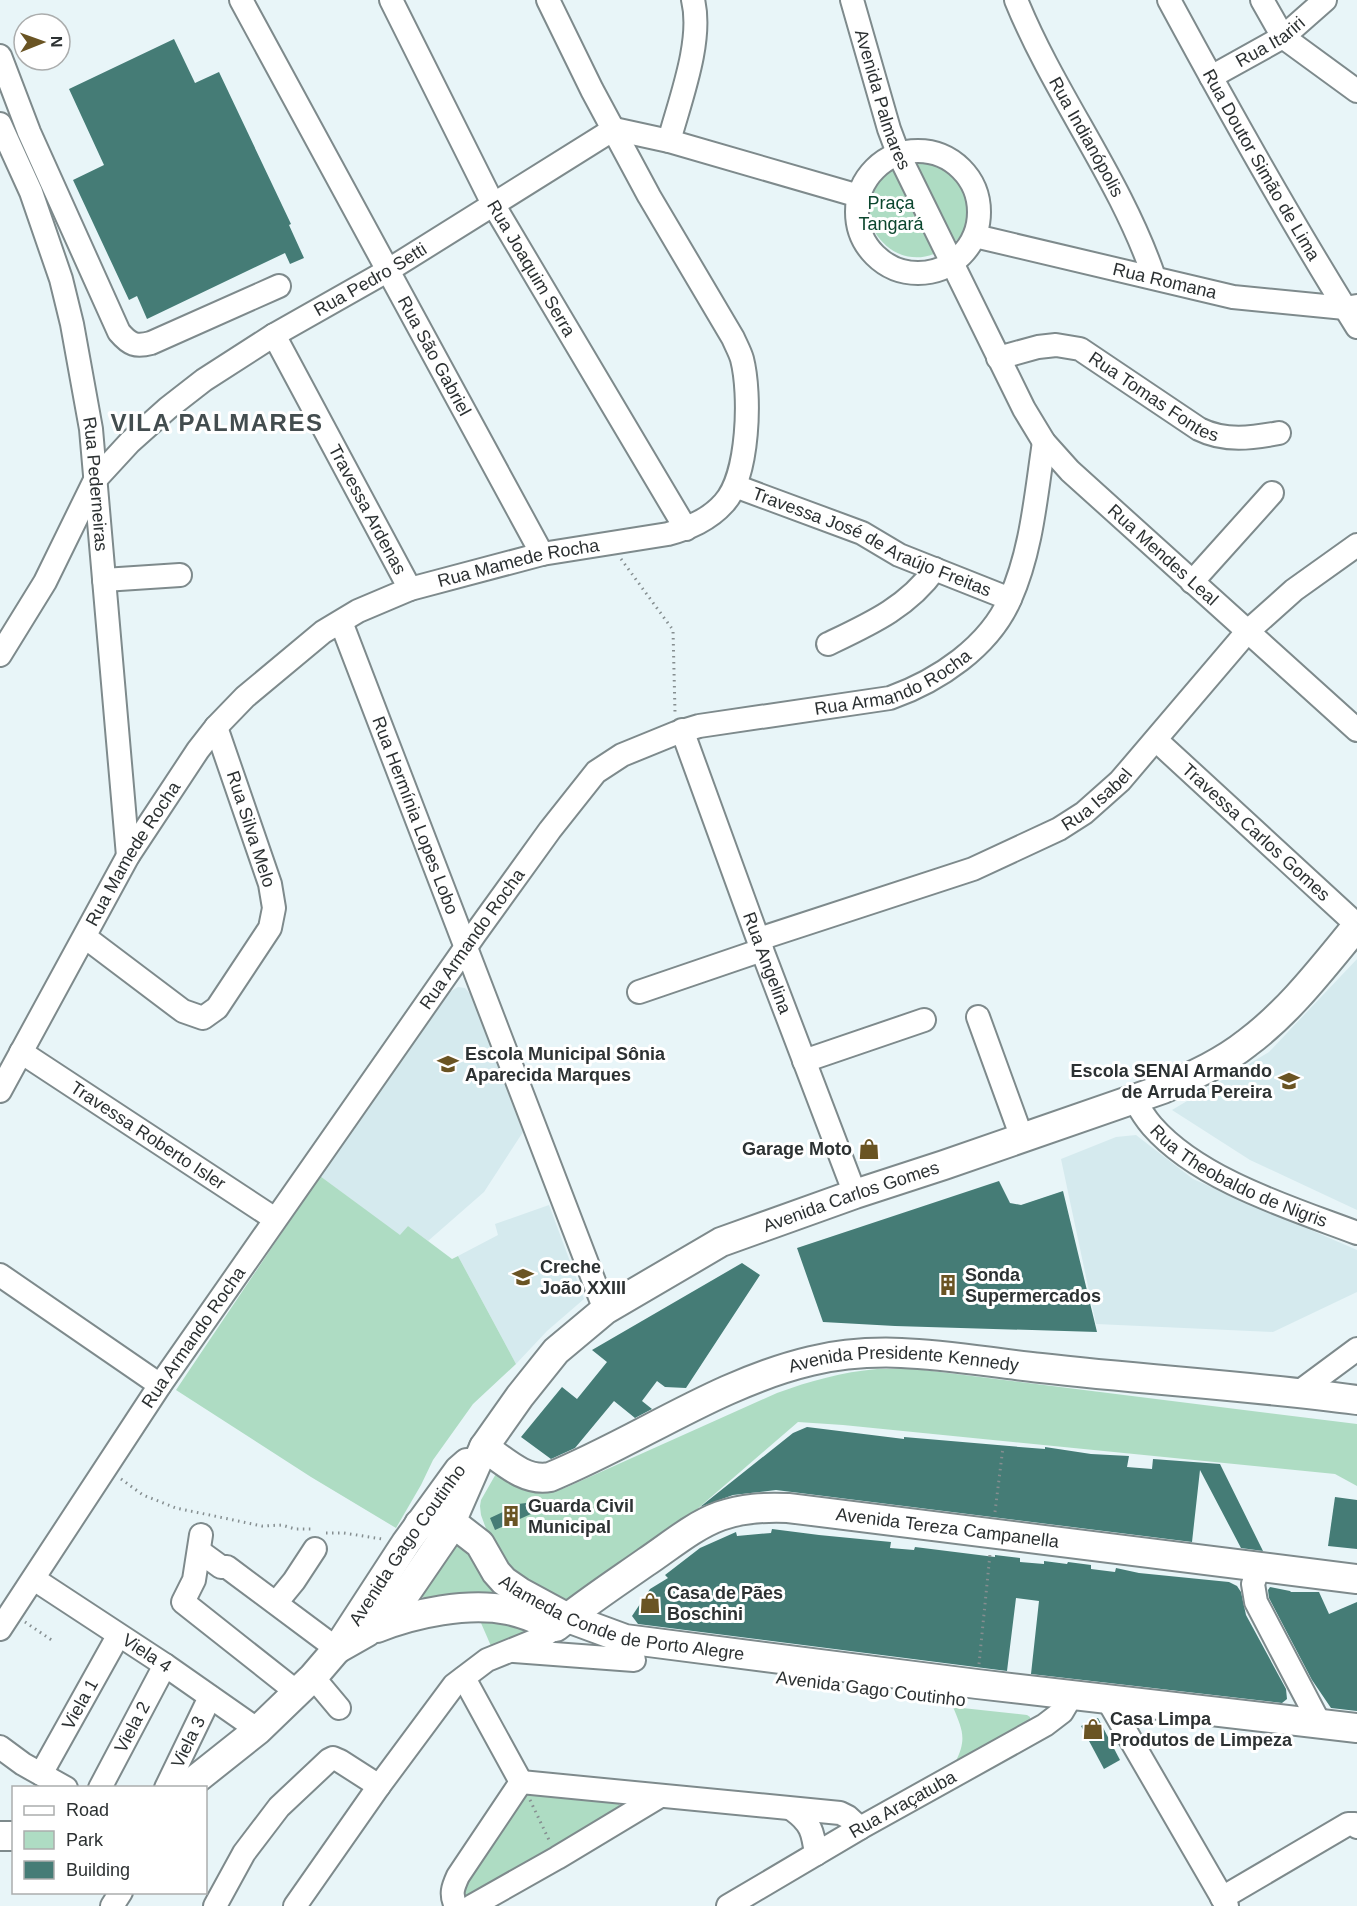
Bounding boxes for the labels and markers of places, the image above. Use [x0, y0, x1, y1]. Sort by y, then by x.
place label: Escola Municipal Sônia Aparecida Marques [465, 1044, 666, 1085]
school or university icon: Escola Municipal Sônia Aparecida Marques [436, 1052, 460, 1076]
place label: Escola SENAI Armando de Arruda Pereira [1071, 1061, 1273, 1102]
school or university icon: Escola SENAI Armando de Arruda Pereira [1277, 1069, 1301, 1093]
shop icon: Garage Moto [857, 1137, 881, 1161]
place label: Garage Moto [742, 1139, 852, 1159]
place label: Creche João XXIII [540, 1257, 626, 1298]
school or university icon: Creche João XXIII [511, 1265, 535, 1289]
place label: Sonda Supermercados [965, 1265, 1101, 1306]
building icon: Sonda Supermercados [936, 1273, 960, 1297]
place label: Guarda Civil Municipal [528, 1496, 634, 1537]
building icon: Guarda Civil Municipal [499, 1504, 523, 1528]
place label: Casa de Pães Boschini [667, 1583, 783, 1624]
shop icon: Casa de Pães Boschini [638, 1591, 662, 1615]
place label: Casa Limpa Produtos de Limpeza [1110, 1709, 1293, 1750]
shop icon: Casa Limpa Produtos de Limpeza [1081, 1717, 1105, 1741]

